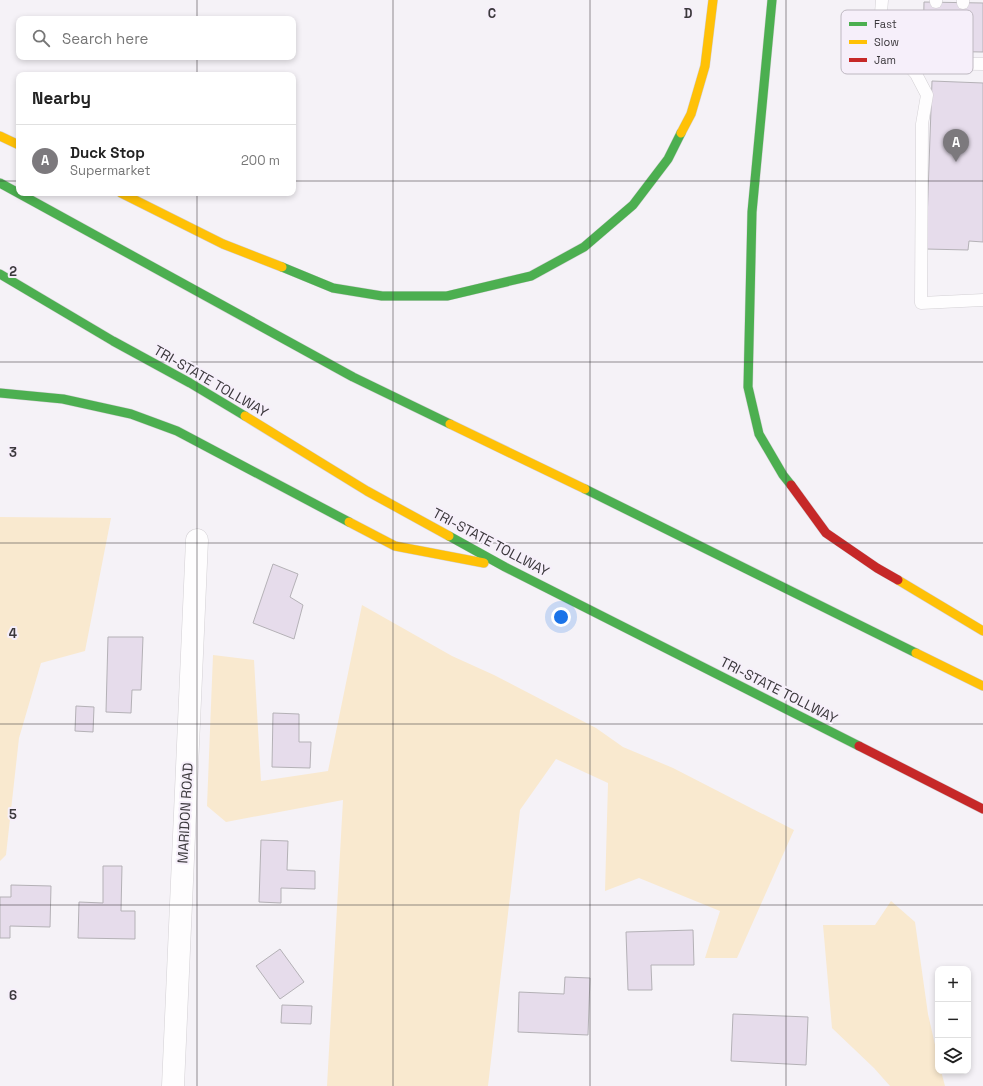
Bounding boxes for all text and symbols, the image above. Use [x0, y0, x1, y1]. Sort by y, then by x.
text: C [488, 5, 496, 22]
text: D [684, 5, 693, 22]
legend [841, 10, 973, 74]
search box [16, 16, 296, 60]
text: Fast [874, 17, 897, 31]
icon: search [30, 27, 52, 49]
text: Search here [62, 29, 148, 48]
text: Slow [874, 35, 899, 49]
text: Jam [874, 53, 896, 67]
text: Nearby [32, 87, 91, 109]
pin: A [943, 129, 969, 162]
text: Duck Stop [70, 143, 145, 162]
text: A [41, 152, 49, 169]
text: 200 m [241, 152, 280, 169]
text: Supermarket [70, 162, 151, 179]
text: 2 [9, 263, 17, 280]
street label: TRI-STATE TOLLWAY [150, 341, 272, 421]
text: 3 [9, 444, 17, 461]
street label: TRI-STATE TOLLWAY [430, 504, 553, 581]
your location [551, 607, 571, 627]
text: 4 [9, 625, 17, 642]
street label: TRI-STATE TOLLWAY [717, 653, 841, 728]
street label: MARIDON ROAD [173, 762, 197, 864]
text: 5 [9, 806, 17, 823]
map controls [935, 966, 971, 1074]
button: + [935, 966, 971, 1002]
text: 6 [9, 987, 17, 1004]
button: − [935, 1002, 971, 1038]
button: layers [935, 1038, 971, 1074]

